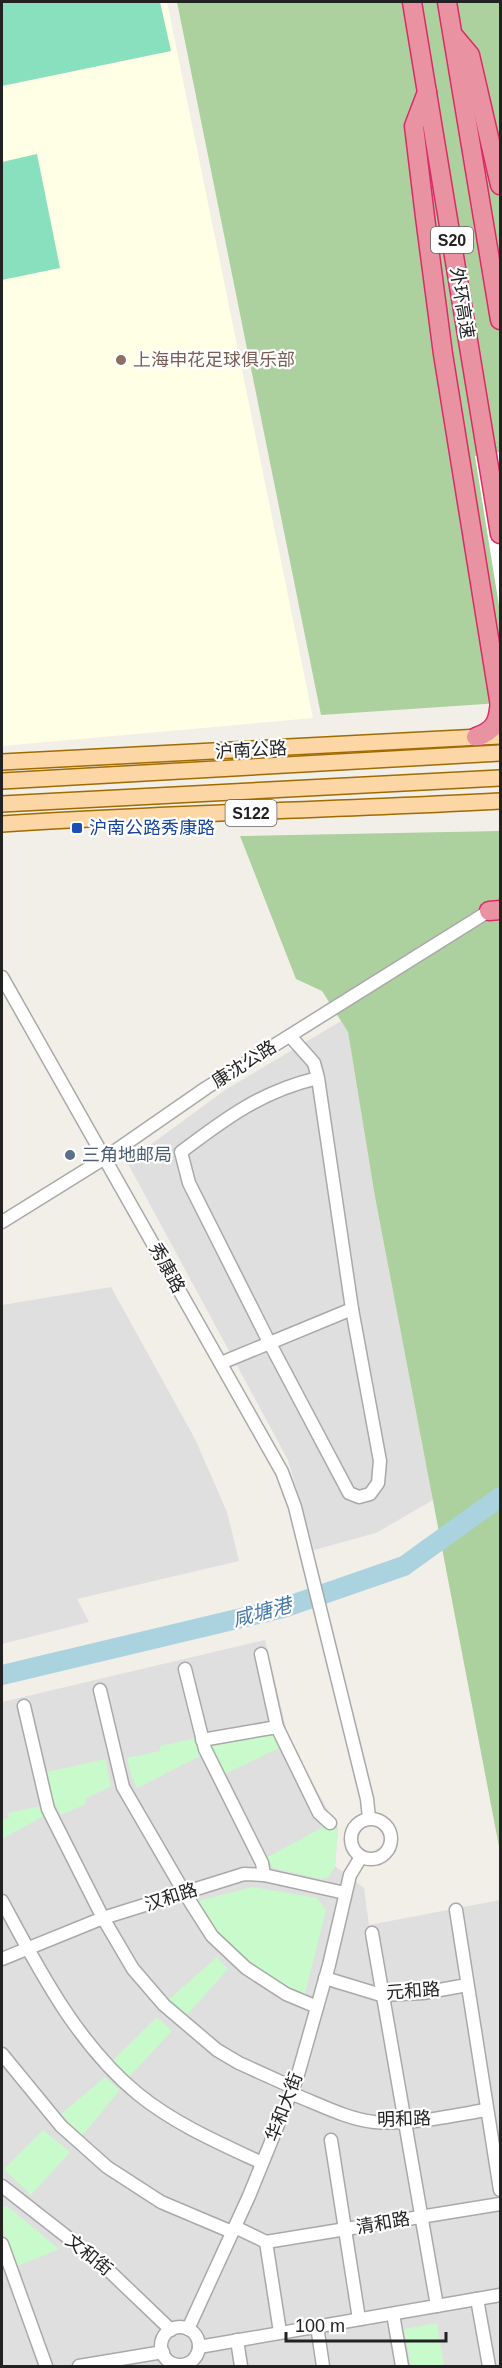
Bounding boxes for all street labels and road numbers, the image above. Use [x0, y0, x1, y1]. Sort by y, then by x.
road number: S20 [431, 227, 473, 253]
street label: 外环高速 [446, 266, 478, 340]
street label: 沪南公路 [215, 738, 287, 762]
road number: S122 [226, 800, 276, 826]
street label: 康沈公路 [208, 1036, 280, 1092]
street label: 秀康路 [145, 1240, 189, 1296]
street label: 汉和路 [142, 1879, 200, 1915]
street label: 元和路 [385, 1979, 441, 2003]
street label: 华和大街 [262, 2070, 306, 2144]
street label: 明和路 [377, 2108, 431, 2130]
street label: 清和路 [355, 2208, 411, 2238]
street label: 文和街 [62, 2230, 116, 2280]

